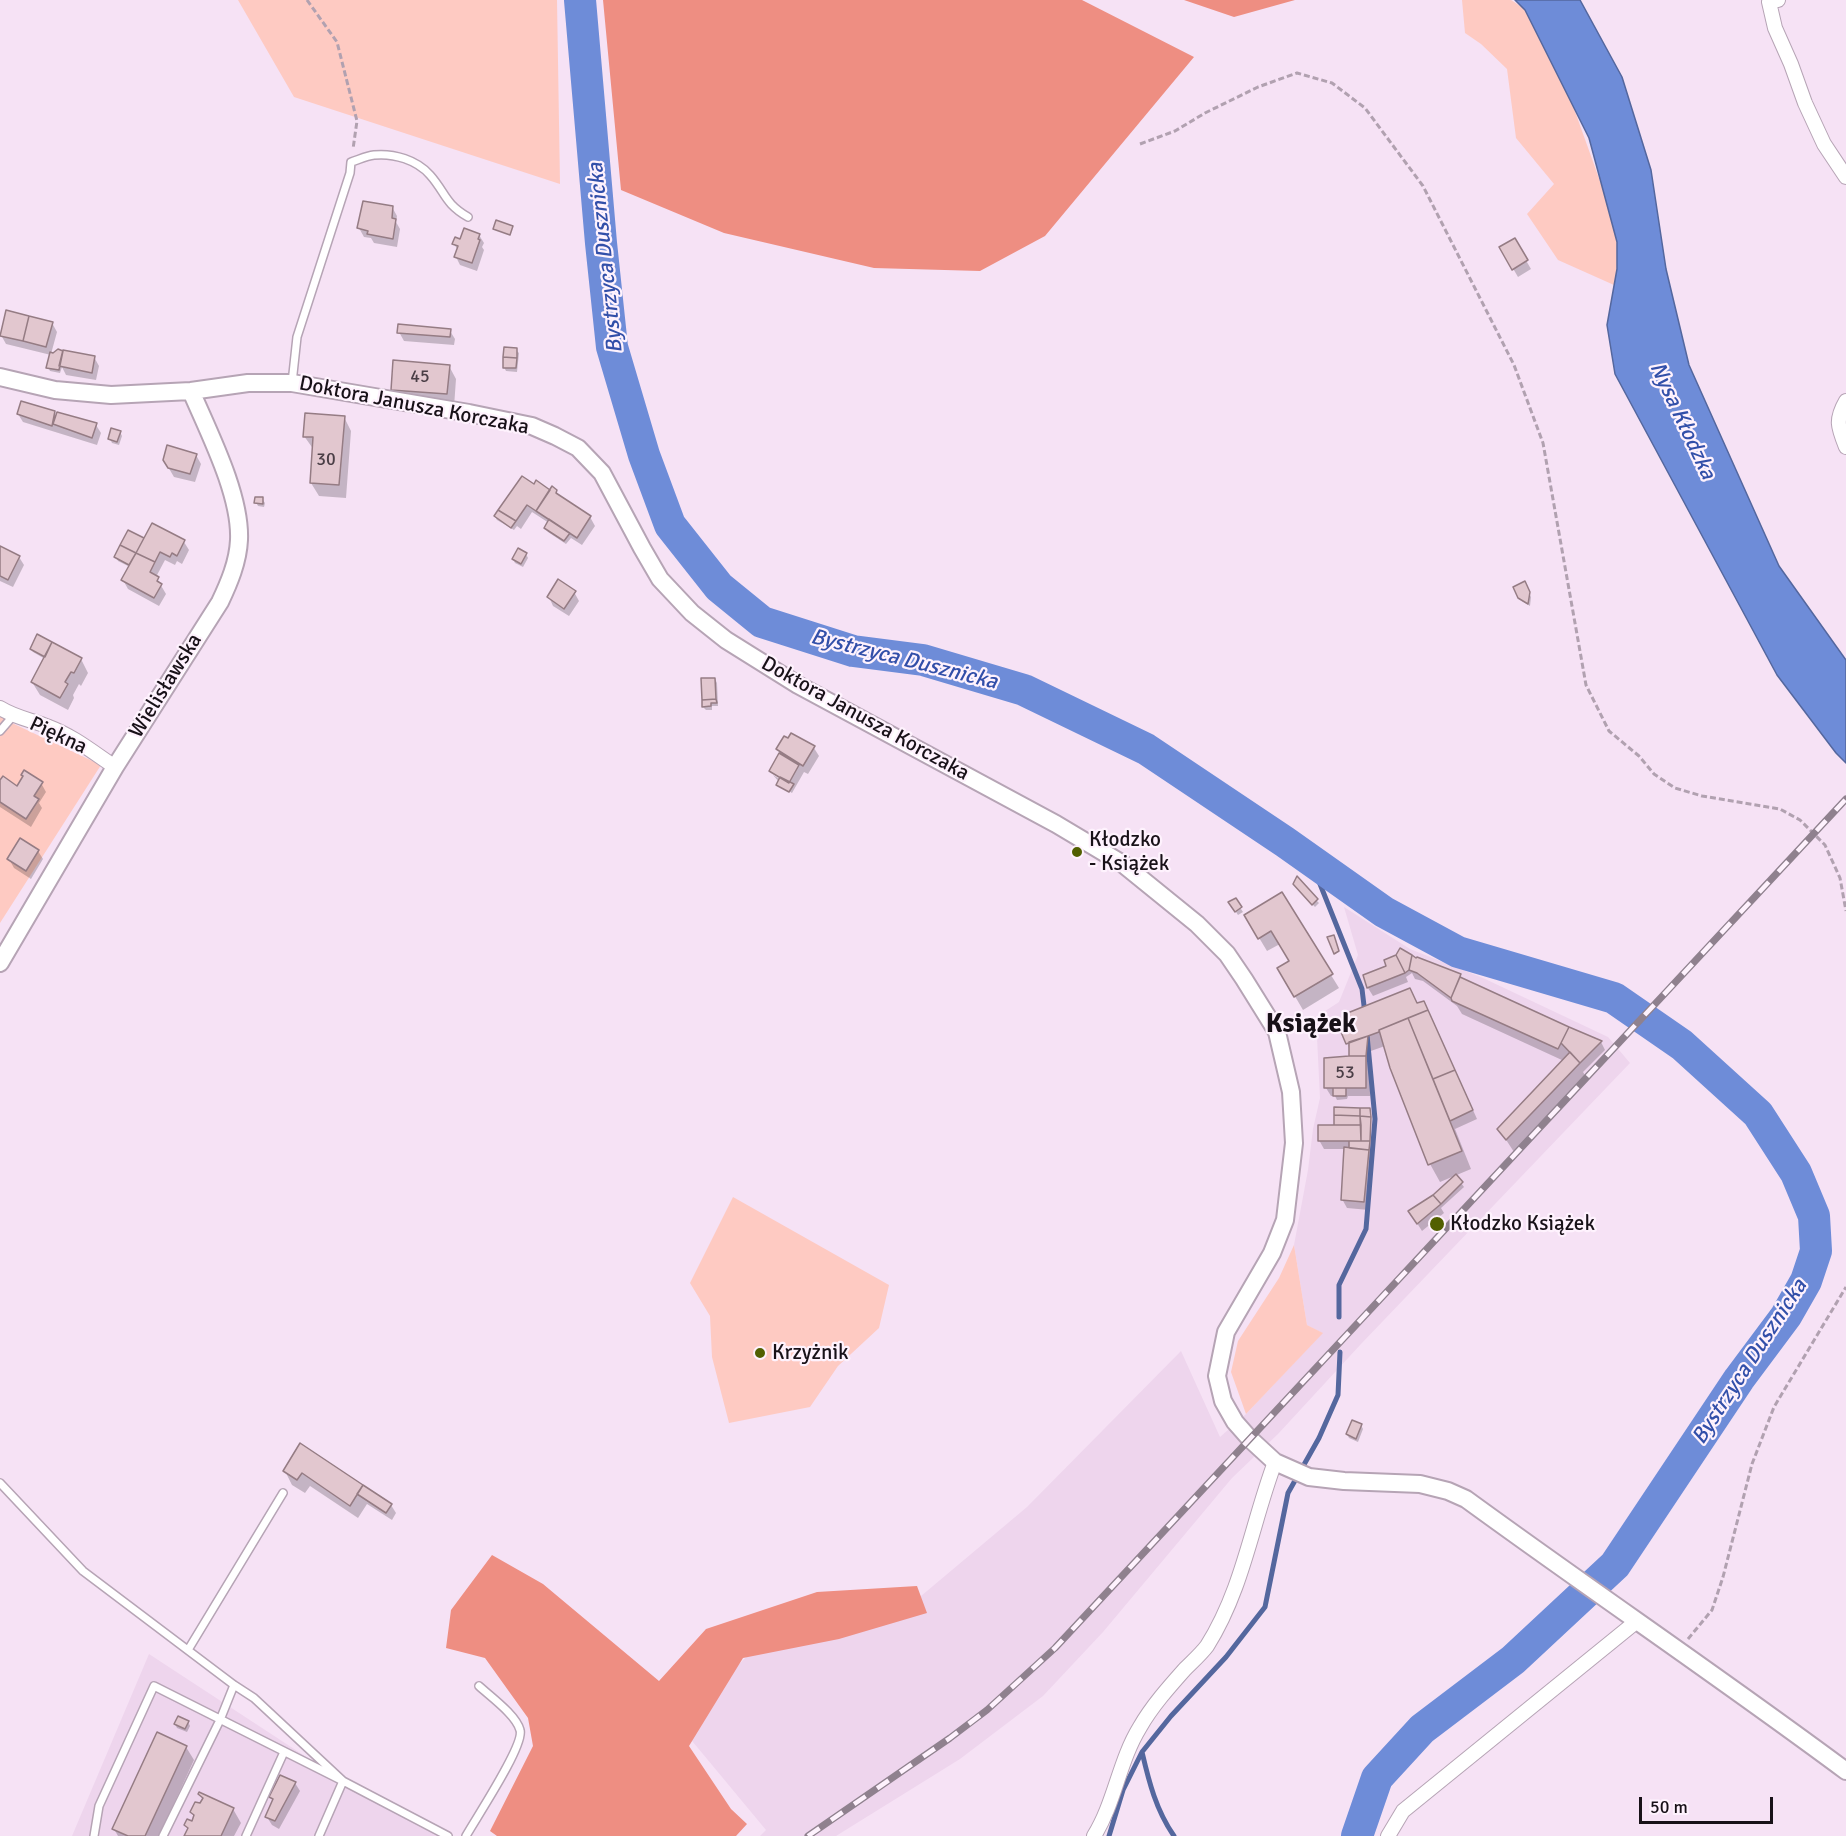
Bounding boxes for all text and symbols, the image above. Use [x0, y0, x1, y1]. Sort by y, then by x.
water label: Bystrzyca Dusznicka [583, 161, 629, 355]
water label: Nysa Kłodzka [1643, 358, 1721, 484]
house number: 45 [410, 366, 430, 388]
street label: Doktora Janusza Korczaka [297, 371, 531, 441]
house number: 30 [316, 449, 336, 471]
water label: Bystrzyca Dusznicka [808, 624, 1000, 696]
street label: Wielisławska [124, 629, 208, 743]
street label: Doktora Janusza Korczaka [757, 651, 973, 787]
street label: Piękna [25, 712, 91, 760]
place label: Kłodzko - Książek [1089, 827, 1169, 877]
marker: Kłodzko - Książek [1070, 845, 1084, 859]
district label: Książek [1266, 1009, 1356, 1041]
house number: 53 [1335, 1062, 1355, 1084]
place label: Kłodzko Książek [1450, 1211, 1595, 1237]
marker: Kłodzko Książek [1428, 1215, 1446, 1233]
water label: Bystrzyca Dusznicka [1687, 1275, 1813, 1449]
place label: Krzyżnik [772, 1340, 849, 1366]
marker: Krzyżnik [753, 1346, 767, 1360]
scale bar [1642, 1785, 1776, 1823]
text: 50 m [1650, 1796, 1688, 1818]

